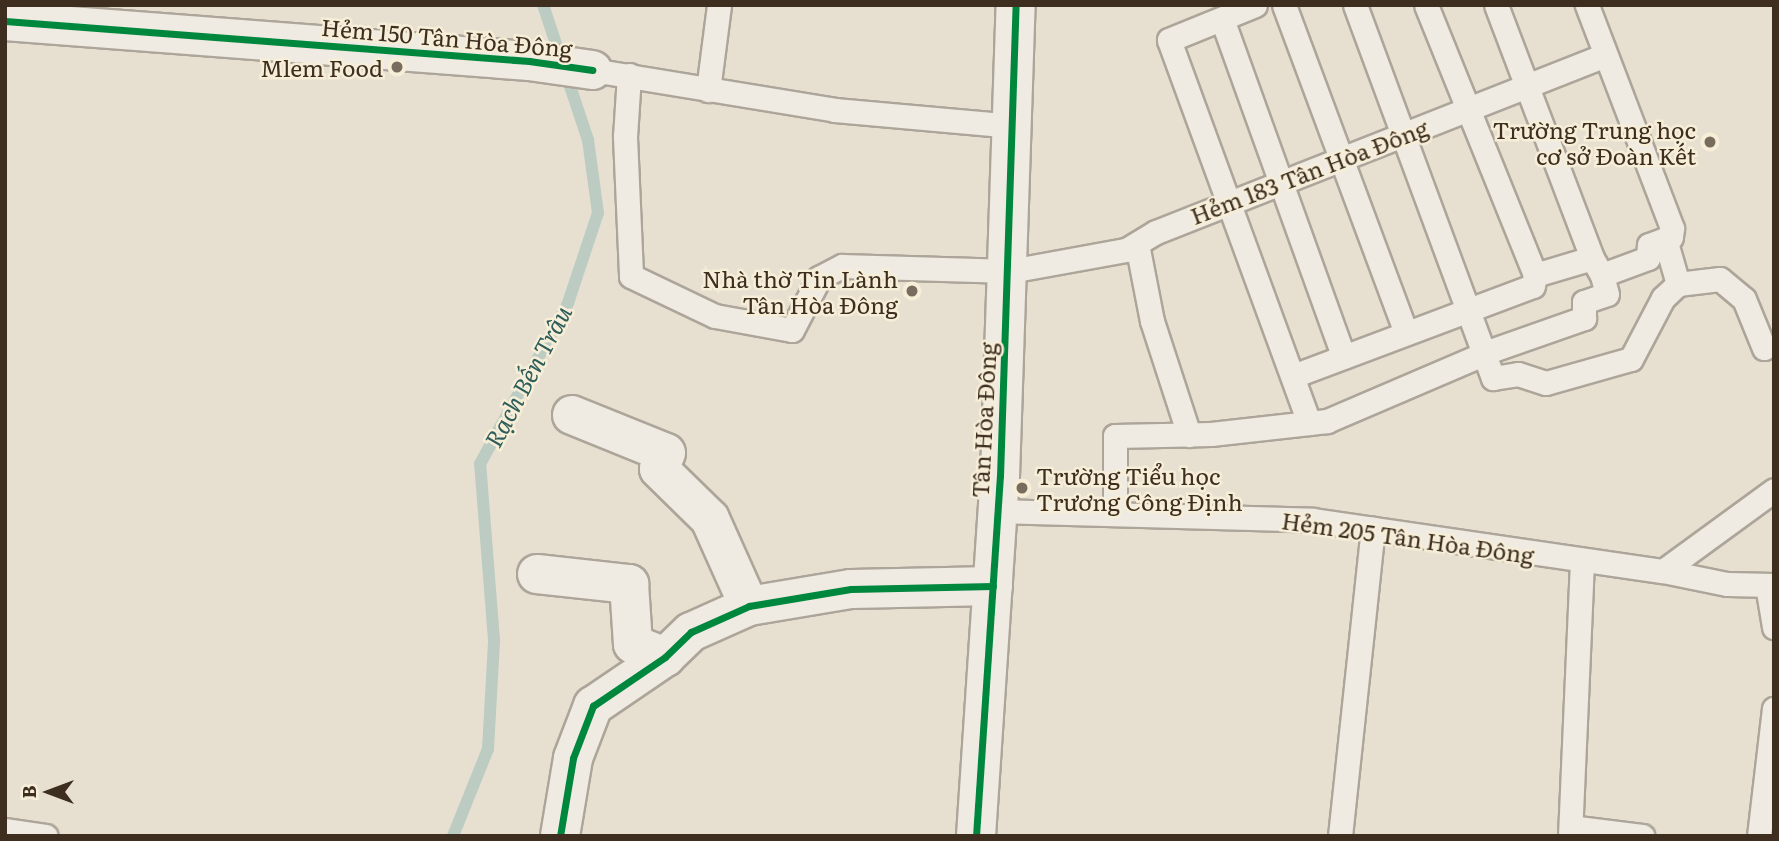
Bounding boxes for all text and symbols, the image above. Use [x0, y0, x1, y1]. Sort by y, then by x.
street label: Hẻm 150 Tân Hòa Đông [320, 12, 574, 62]
place label: Mlem Food [260, 53, 383, 81]
marker: Mlem Food [389, 59, 405, 75]
street label: Hẻm 183 Tân Hòa Đông [1186, 113, 1432, 229]
place label: Trường Trung học cơ sở Đoàn Kết [1492, 115, 1696, 169]
marker: Trường Trung học cơ sở Đoàn Kết [1702, 134, 1718, 150]
place label: Nhà thờ Tin Lành Tân Hòa Đông [702, 264, 898, 318]
marker: Nhà thờ Tin Lành Tân Hòa Đông [904, 283, 920, 299]
water label: Rạch Bến Trâu [478, 300, 576, 452]
street label: Tân Hòa Đông [965, 341, 1001, 499]
place label: Trường Tiểu học Trương Công Định [1036, 461, 1243, 515]
marker: Trường Tiểu học Trương Công Định [1014, 480, 1030, 496]
street label: Hẻm 205 Tân Hòa Đông [1280, 506, 1536, 568]
north arrow [14, 757, 84, 827]
text: B [14, 785, 42, 799]

